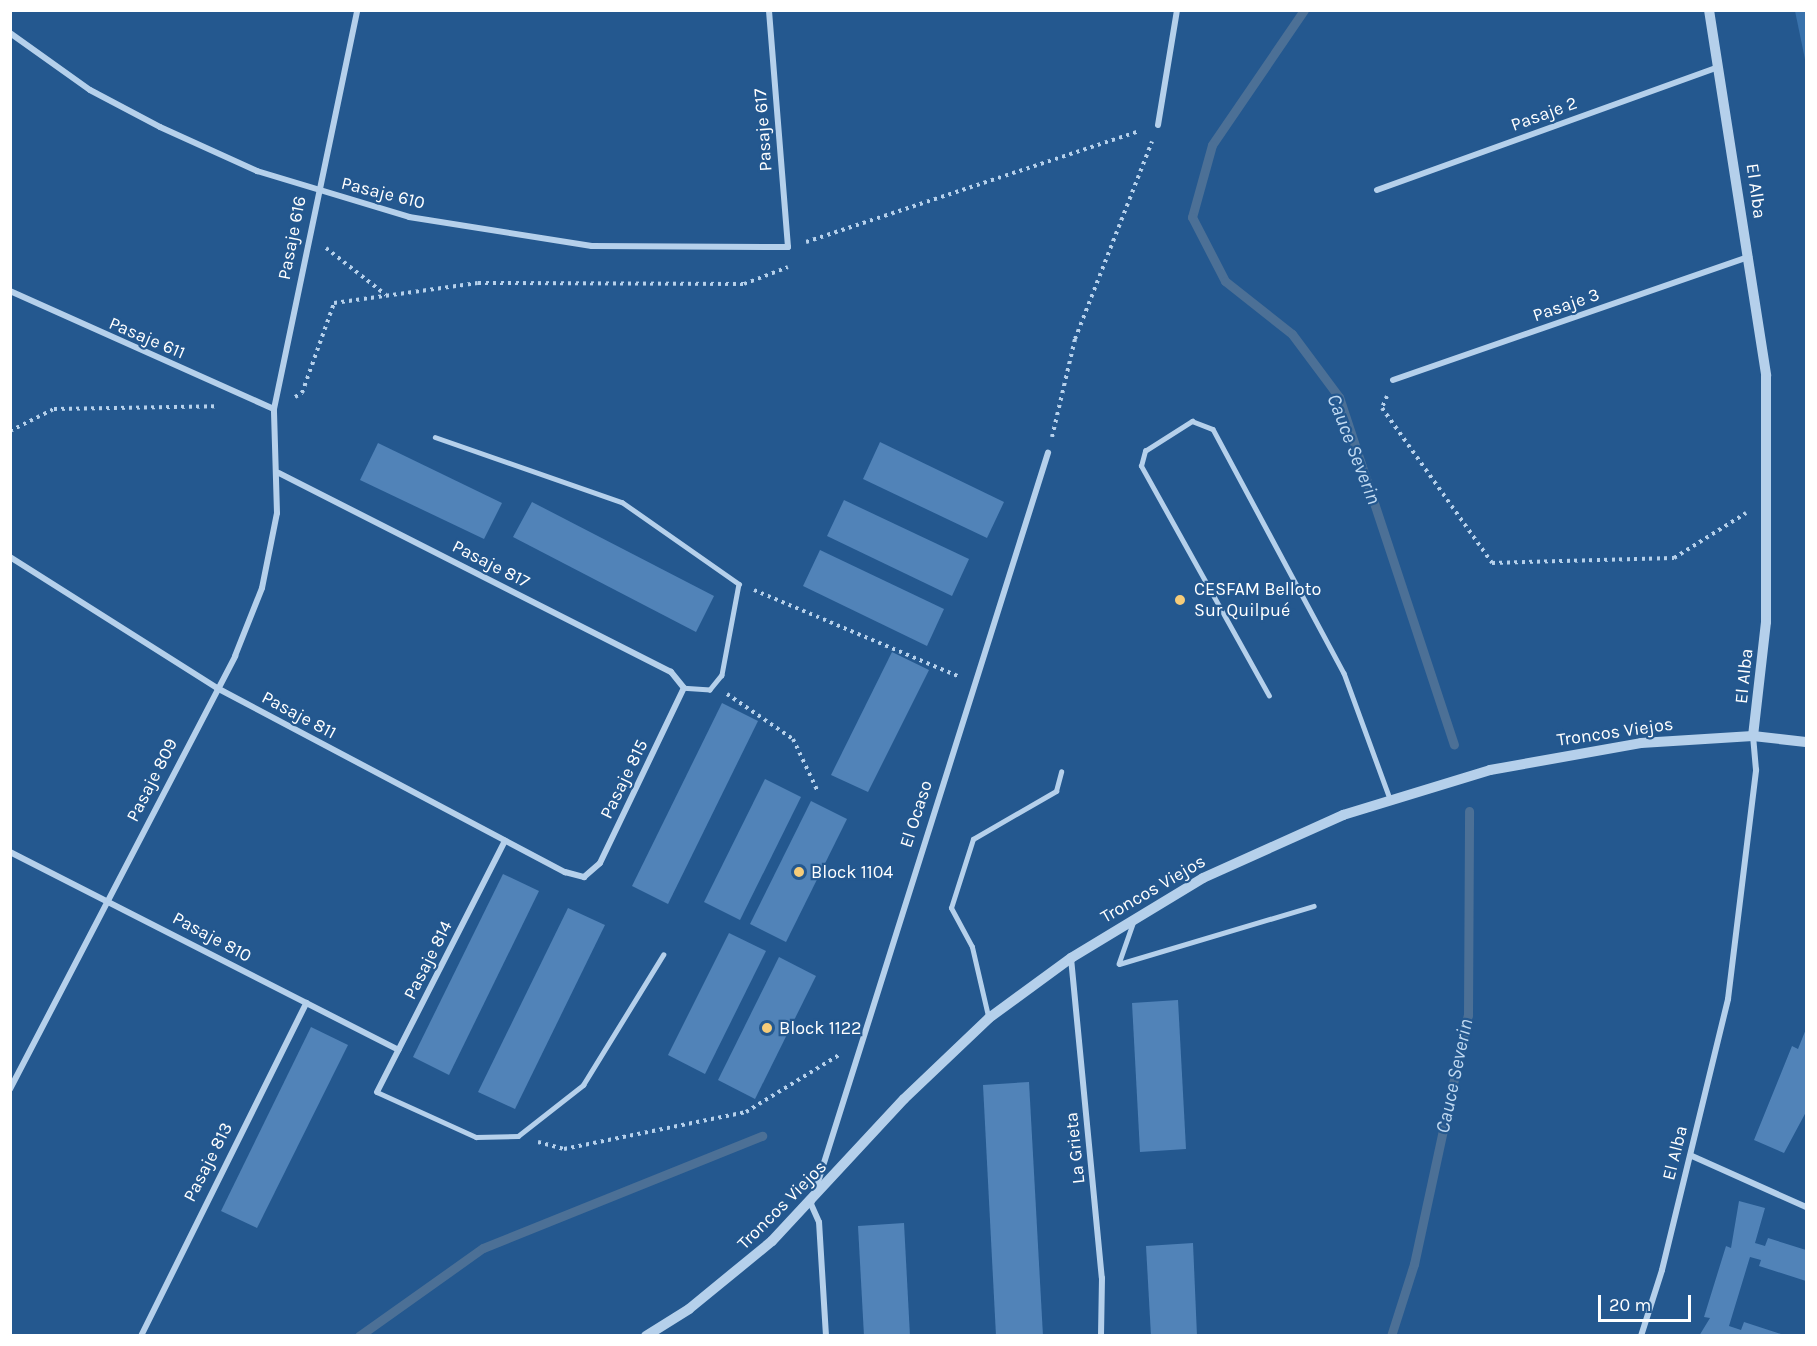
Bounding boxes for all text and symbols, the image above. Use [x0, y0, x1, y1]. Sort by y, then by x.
street label: Pasaje 617 [749, 88, 777, 172]
street label: Pasaje 2 [1508, 92, 1580, 136]
street label: El Alba [1741, 162, 1771, 220]
street label: Pasaje 610 [339, 172, 427, 214]
street label: Pasaje 616 [273, 194, 311, 282]
street label: Pasaje 3 [1530, 284, 1602, 326]
street label: Pasaje 611 [106, 312, 188, 364]
water label: Cauce Severin [1322, 390, 1386, 508]
street label: Pasaje 817 [449, 535, 533, 593]
place label: CESFAM Belloto Sur Quilpué [1194, 579, 1321, 622]
marker: CESFAM Belloto Sur Quilpué [1171, 591, 1189, 609]
street label: El Alba [1730, 647, 1758, 705]
street label: Pasaje 811 [258, 686, 340, 744]
street label: Troncos Viejos [1555, 713, 1675, 751]
street label: Pasaje 809 [122, 735, 182, 825]
street label: Pasaje 815 [596, 736, 652, 822]
street label: El Ocaso [895, 778, 937, 850]
street label: Troncos Viejos [1097, 850, 1209, 928]
place label: Block 1104 [811, 861, 893, 883]
marker: Block 1104 [792, 865, 806, 879]
street label: Pasaje 810 [169, 907, 255, 967]
street label: Pasaje 814 [399, 917, 457, 1003]
place label: Block 1122 [779, 1017, 862, 1039]
water label: Cauce Severin [1430, 1017, 1478, 1135]
marker: Block 1122 [760, 1021, 774, 1035]
street label: La Grieta [1060, 1111, 1090, 1185]
street label: Pasaje 813 [179, 1119, 237, 1205]
street label: El Alba [1658, 1124, 1692, 1182]
street label: Troncos Viejos [733, 1156, 831, 1254]
scale bar [1601, 1283, 1694, 1321]
text: 20 m [1609, 1294, 1651, 1316]

